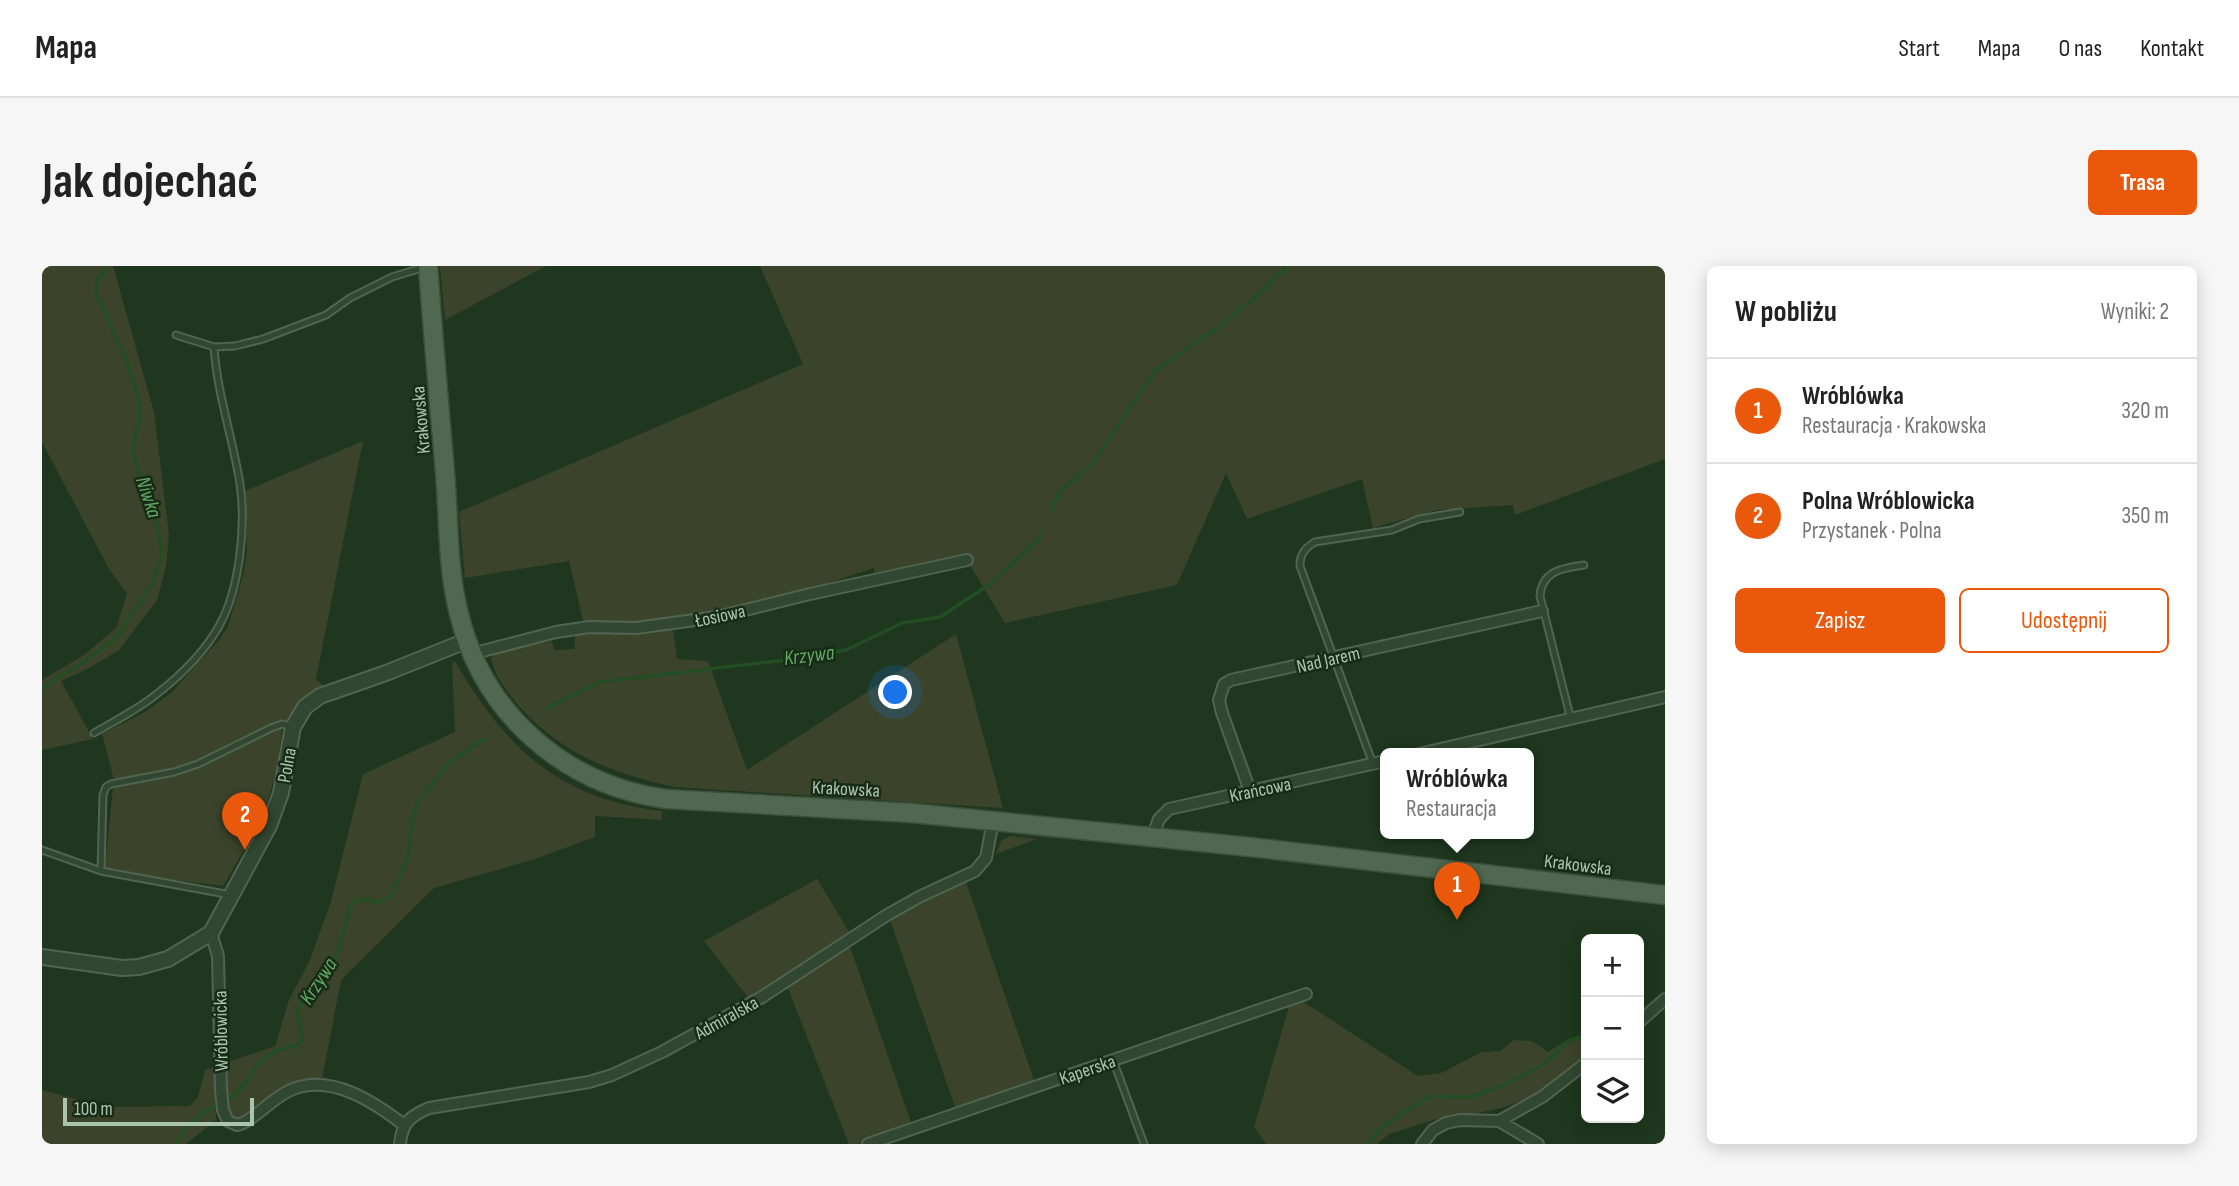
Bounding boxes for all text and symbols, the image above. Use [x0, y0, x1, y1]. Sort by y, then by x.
text: Mapa [35, 28, 97, 68]
text: Start [1899, 34, 1940, 63]
text: Mapa [1978, 34, 2020, 63]
text: O nas [2058, 34, 2102, 63]
text: Kontakt [2140, 34, 2204, 63]
button: Trasa [2088, 150, 2197, 215]
text: Jak dojechać [42, 153, 258, 212]
text: W pobliżu [1735, 294, 1837, 330]
text: Wyniki: 2 [2101, 298, 2169, 326]
text: Wróblówka [1802, 381, 1904, 412]
street label: Krakowska [407, 385, 436, 455]
text: 1 [1753, 397, 1763, 425]
text: 320 m [2121, 397, 2169, 425]
text: Restauracja · Krakowska [1802, 412, 1986, 440]
water label: Niwka [130, 473, 167, 521]
text: Polna Wróblowicka [1802, 486, 1975, 517]
text: 2 [1753, 502, 1763, 530]
text: 350 m [2121, 502, 2169, 530]
text: Przystanek · Polna [1802, 517, 1942, 545]
button: Zapisz [1735, 588, 1945, 653]
button: Udostępnij [1959, 588, 2169, 653]
street label: Łosiowa [692, 600, 747, 633]
water label: Krzywa [782, 640, 836, 671]
street label: Nad Jarem [1294, 642, 1362, 679]
your location [878, 675, 912, 709]
street label: Polna [273, 746, 302, 784]
popup [1380, 748, 1534, 839]
text: Wróblówka [1406, 764, 1508, 795]
street label: Krańcowa [1228, 773, 1293, 808]
street label: Krakowska [811, 776, 880, 803]
pin: 2 [222, 792, 268, 850]
text: Restauracja [1406, 795, 1497, 823]
street label: Krakowska [1543, 850, 1613, 881]
pin: 1 [1434, 862, 1480, 920]
map controls [1581, 934, 1644, 1123]
button: + [1581, 934, 1644, 997]
water label: Krzywa [294, 953, 343, 1009]
street label: Wróblowicka [209, 990, 234, 1072]
street label: Admiralska [690, 992, 762, 1046]
button: − [1581, 997, 1644, 1060]
street label: Kaperska [1056, 1050, 1119, 1091]
button: layers [1581, 1060, 1644, 1123]
scale bar [63, 1095, 254, 1127]
text: 100 m [74, 1098, 113, 1121]

